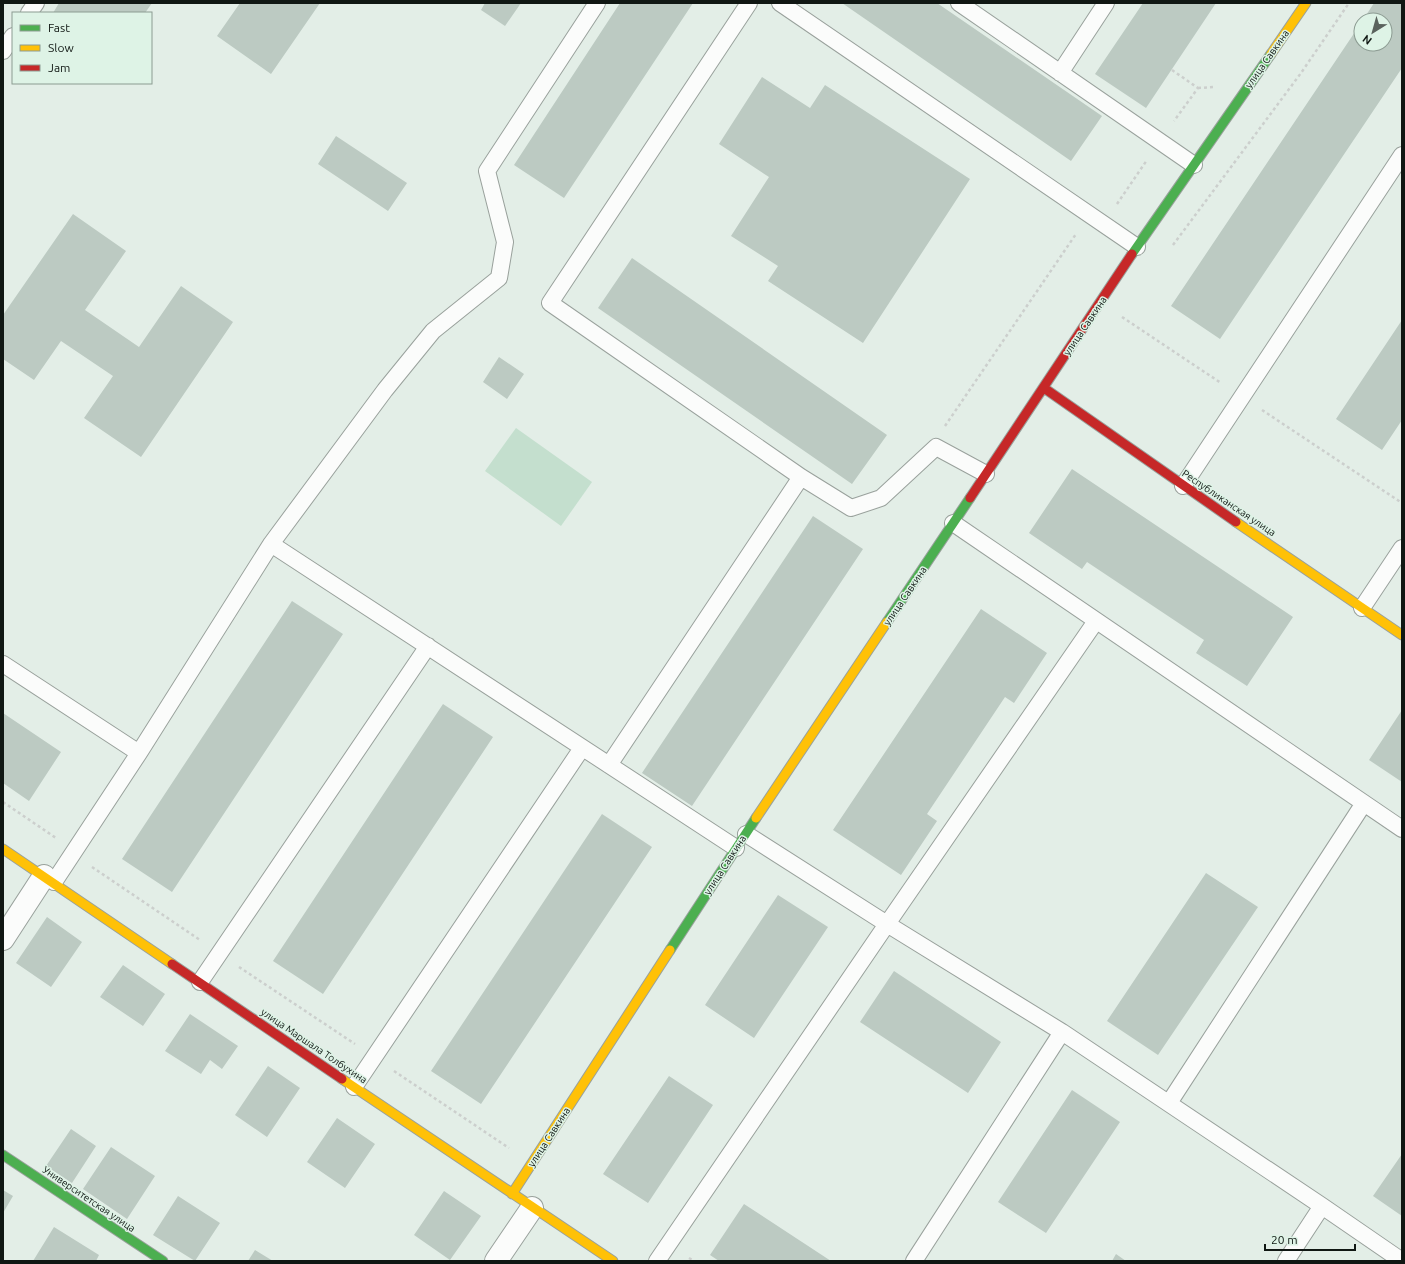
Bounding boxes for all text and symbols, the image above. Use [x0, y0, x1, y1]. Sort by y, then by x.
legend [12, 12, 152, 84]
north arrow [1353, 12, 1393, 52]
text: Fast [48, 21, 70, 34]
street label: улица Савкина [1243, 28, 1291, 90]
text: N [1360, 33, 1374, 47]
text: Slow [48, 41, 74, 54]
text: Jam [48, 61, 70, 74]
street label: улица Савкина [1061, 295, 1109, 357]
street label: Республиканская улица [1180, 468, 1278, 538]
street label: улица Савкина [881, 565, 929, 627]
street label: улица Савкина [702, 833, 748, 897]
street label: улица Маршала Толбухина [259, 1006, 369, 1086]
street label: улица Савкина [526, 1105, 572, 1169]
street label: Университетская улица [41, 1164, 137, 1234]
scale bar [1265, 1226, 1355, 1252]
text: 20 m [1271, 1233, 1298, 1246]

